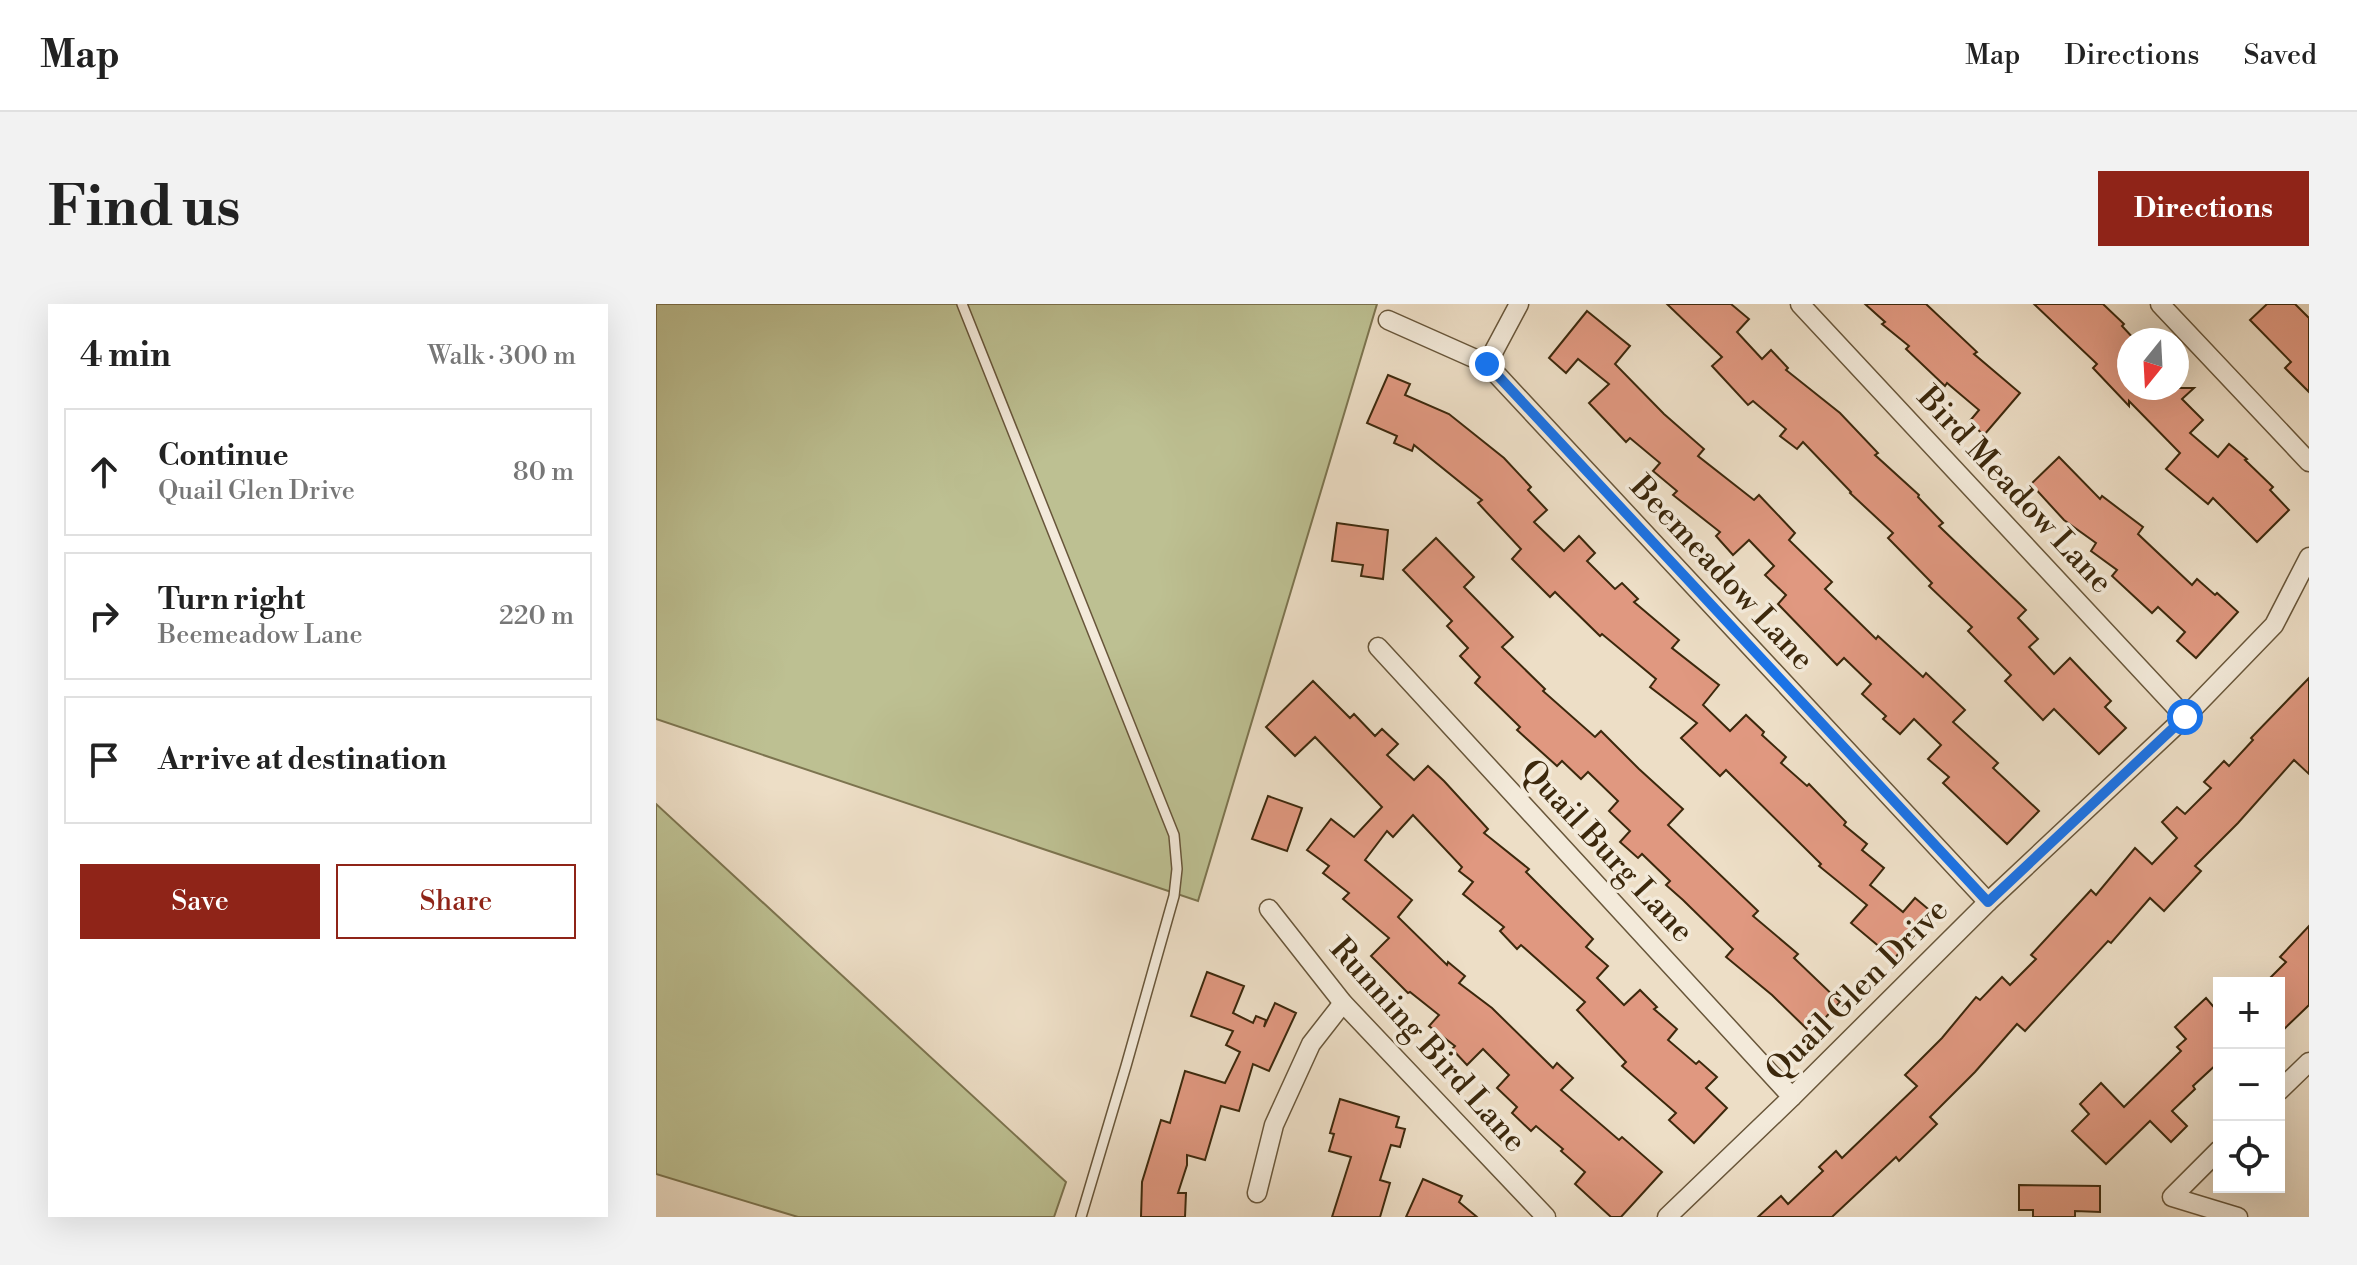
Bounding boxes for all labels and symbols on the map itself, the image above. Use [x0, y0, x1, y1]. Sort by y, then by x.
north arrow [2117, 328, 2189, 400]
route end [1469, 346, 1505, 382]
street label: Bird Meadow Lane [1908, 377, 2121, 602]
street label: Beemeadow Lane [1621, 466, 1823, 679]
route start [2167, 699, 2203, 735]
street label: Quail Burg Lane [1512, 751, 1702, 951]
street label: Quail Glen Drive [1757, 890, 1957, 1090]
street label: Running Bird Lane [1321, 929, 1535, 1161]

